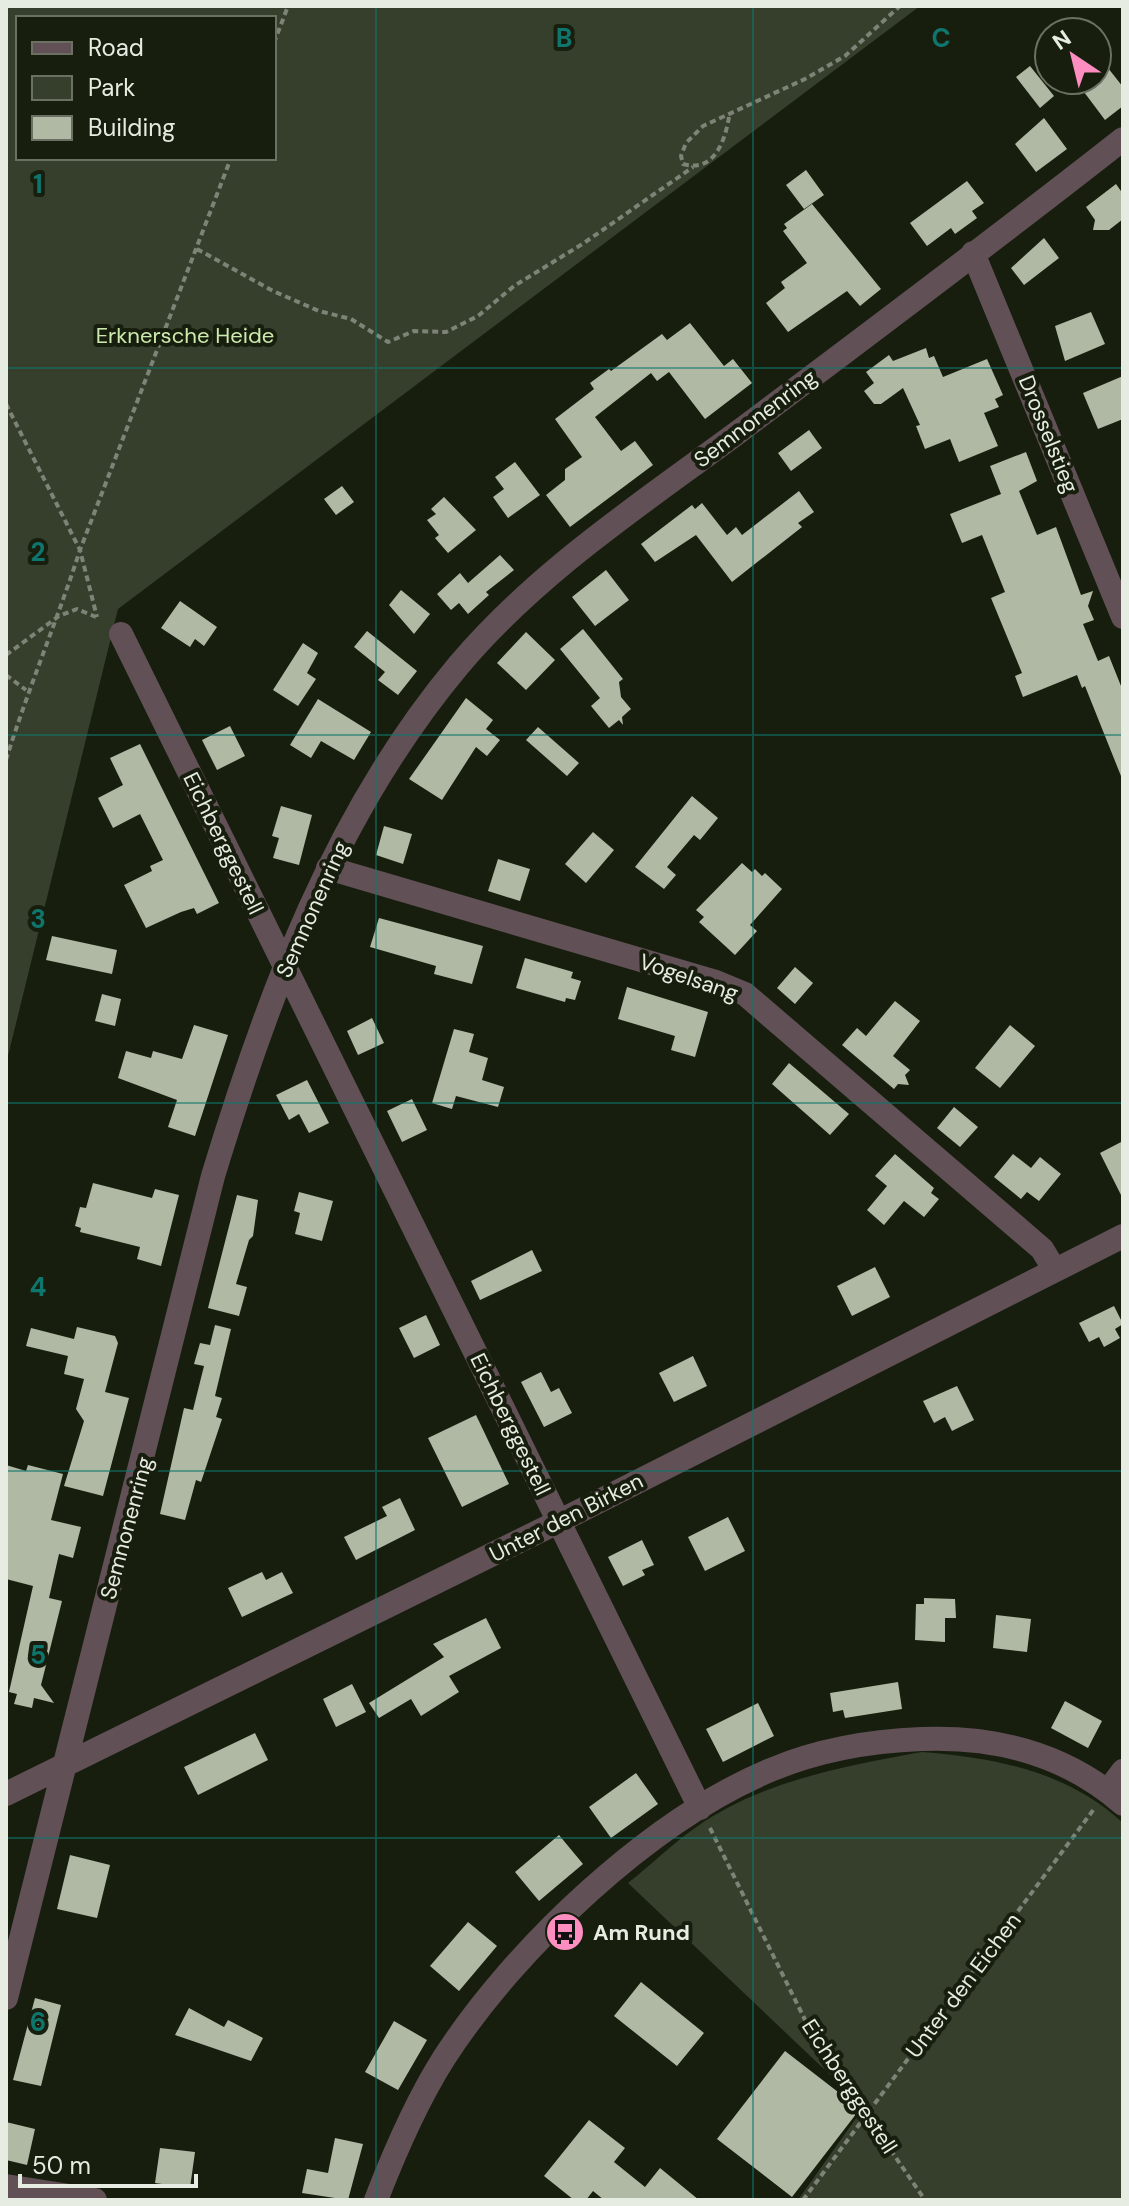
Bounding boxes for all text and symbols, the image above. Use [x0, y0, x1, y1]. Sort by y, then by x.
legend [16, 16, 276, 160]
north arrow [1033, 16, 1113, 96]
text: B [556, 21, 572, 55]
text: C [931, 21, 951, 55]
text: N [1047, 24, 1077, 57]
text: Road [88, 32, 144, 63]
text: Park [88, 72, 135, 103]
text: Building [88, 112, 175, 143]
text: 1 [33, 167, 43, 201]
park label: Erknersche Heide [96, 321, 274, 350]
street label: Semnonenring [688, 363, 823, 474]
street label: Drosselstieg [1012, 371, 1085, 497]
text: 2 [30, 535, 46, 569]
street label: Eichberggestell [177, 767, 271, 919]
street label: Semnonenring [269, 836, 356, 982]
text: 3 [30, 902, 46, 936]
street label: Vogelsang [635, 947, 742, 1008]
text: 4 [30, 1270, 46, 1304]
street label: Eichberggestell [464, 1348, 558, 1500]
street label: Semnonenring [94, 1454, 159, 1603]
street label: Unter den Birken [484, 1466, 648, 1569]
text: 5 [30, 1638, 46, 1672]
street label: Unter den Eichen [899, 1907, 1028, 2064]
bus stop icon: Am Rund [544, 1911, 586, 1953]
place label: Am Rund [593, 1918, 690, 1947]
text: 6 [30, 2005, 46, 2039]
street label: Eichberggestell [795, 2013, 904, 2159]
scale bar [20, 2138, 196, 2188]
text: 50 m [32, 2150, 91, 2181]

